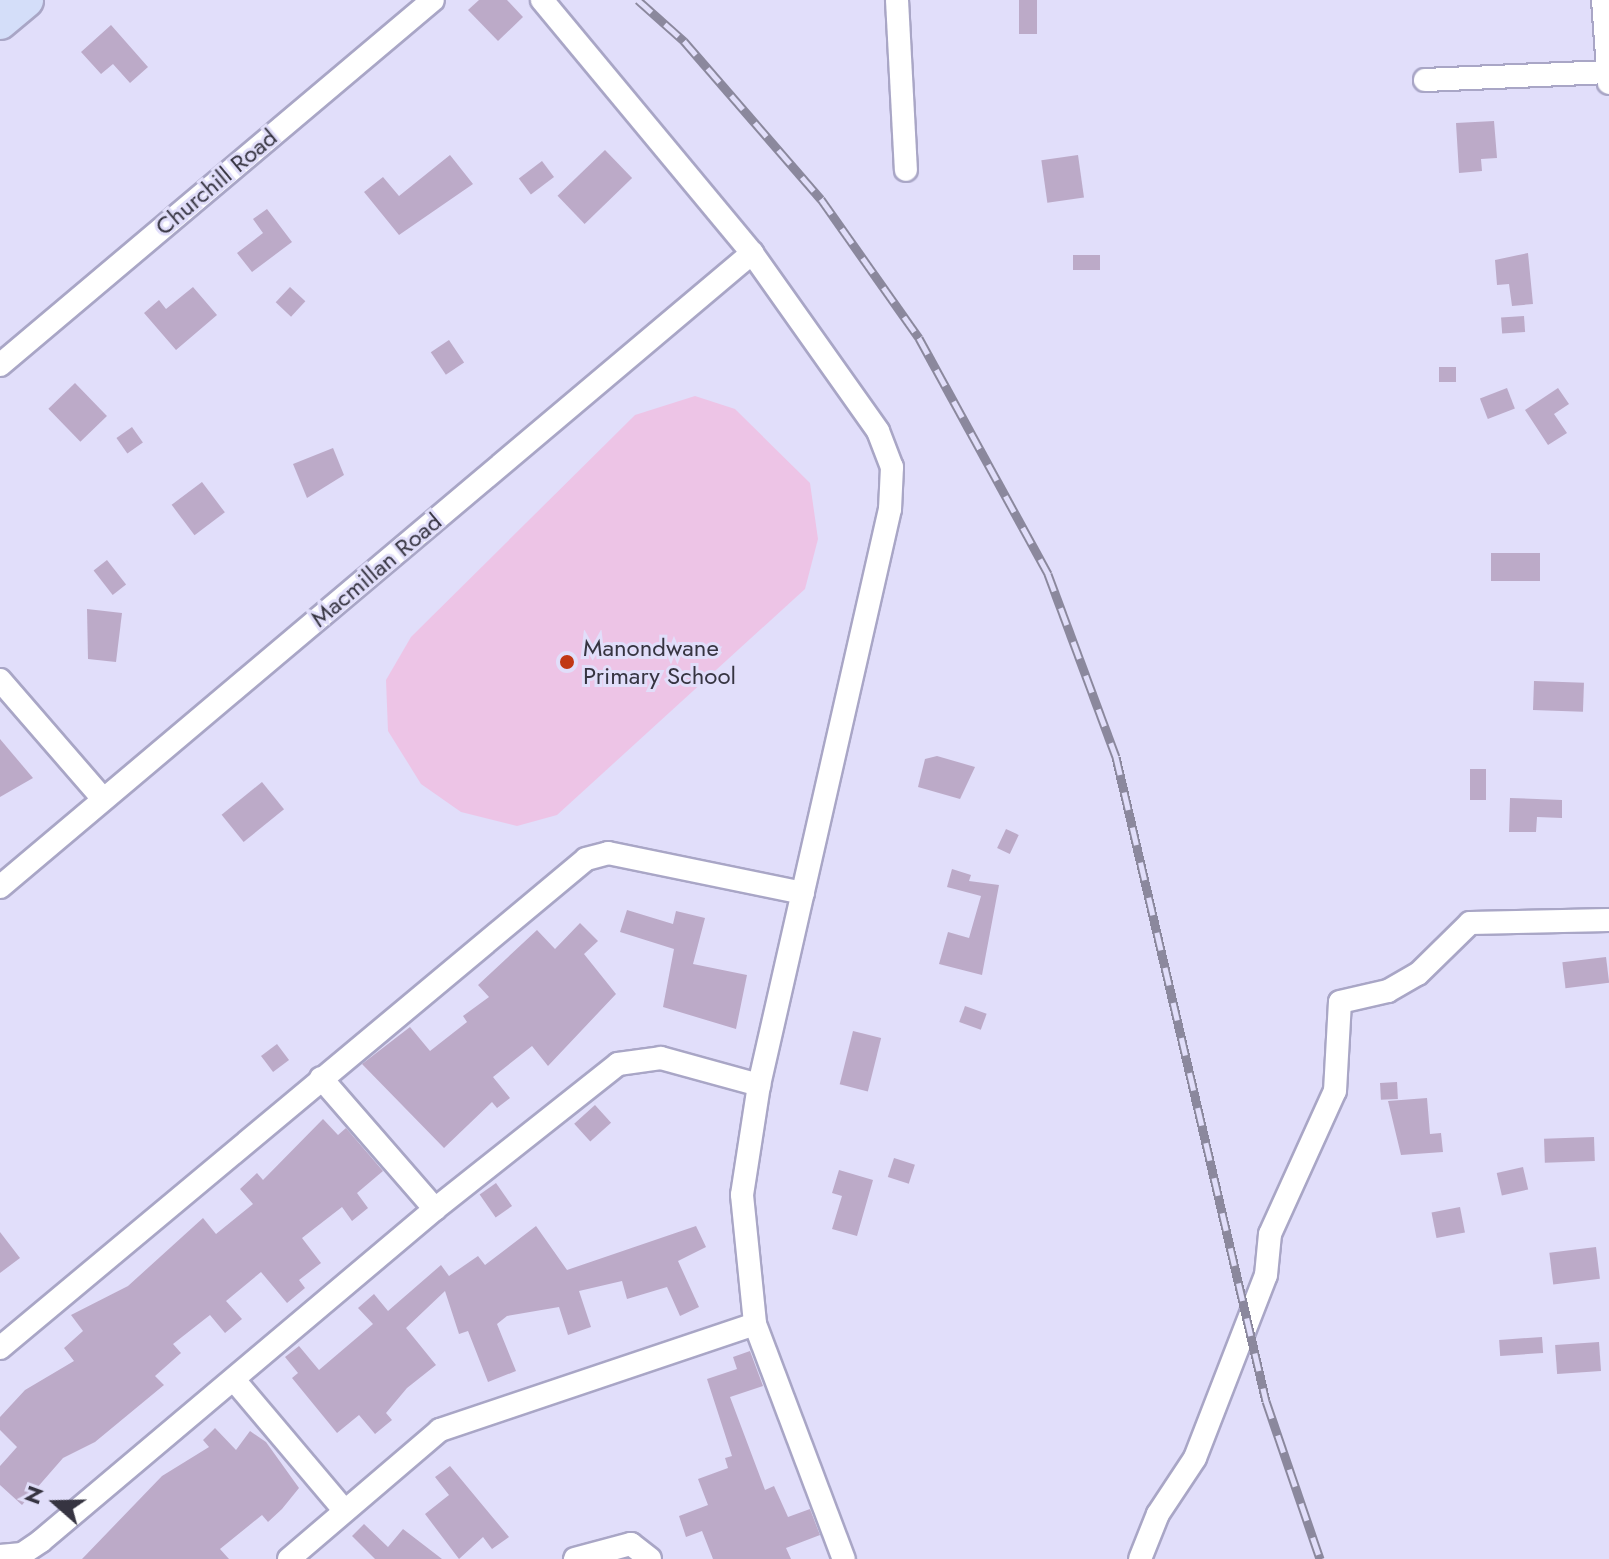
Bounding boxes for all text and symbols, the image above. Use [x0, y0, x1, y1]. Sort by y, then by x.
street label: Churchill Road [149, 123, 283, 241]
street label: Macmillan Road [305, 507, 447, 633]
place label: Manondwane Primary School [583, 634, 736, 690]
marker: Manondwane Primary School [558, 653, 576, 671]
north arrow [16, 1463, 96, 1543]
text: N [15, 1481, 51, 1508]

